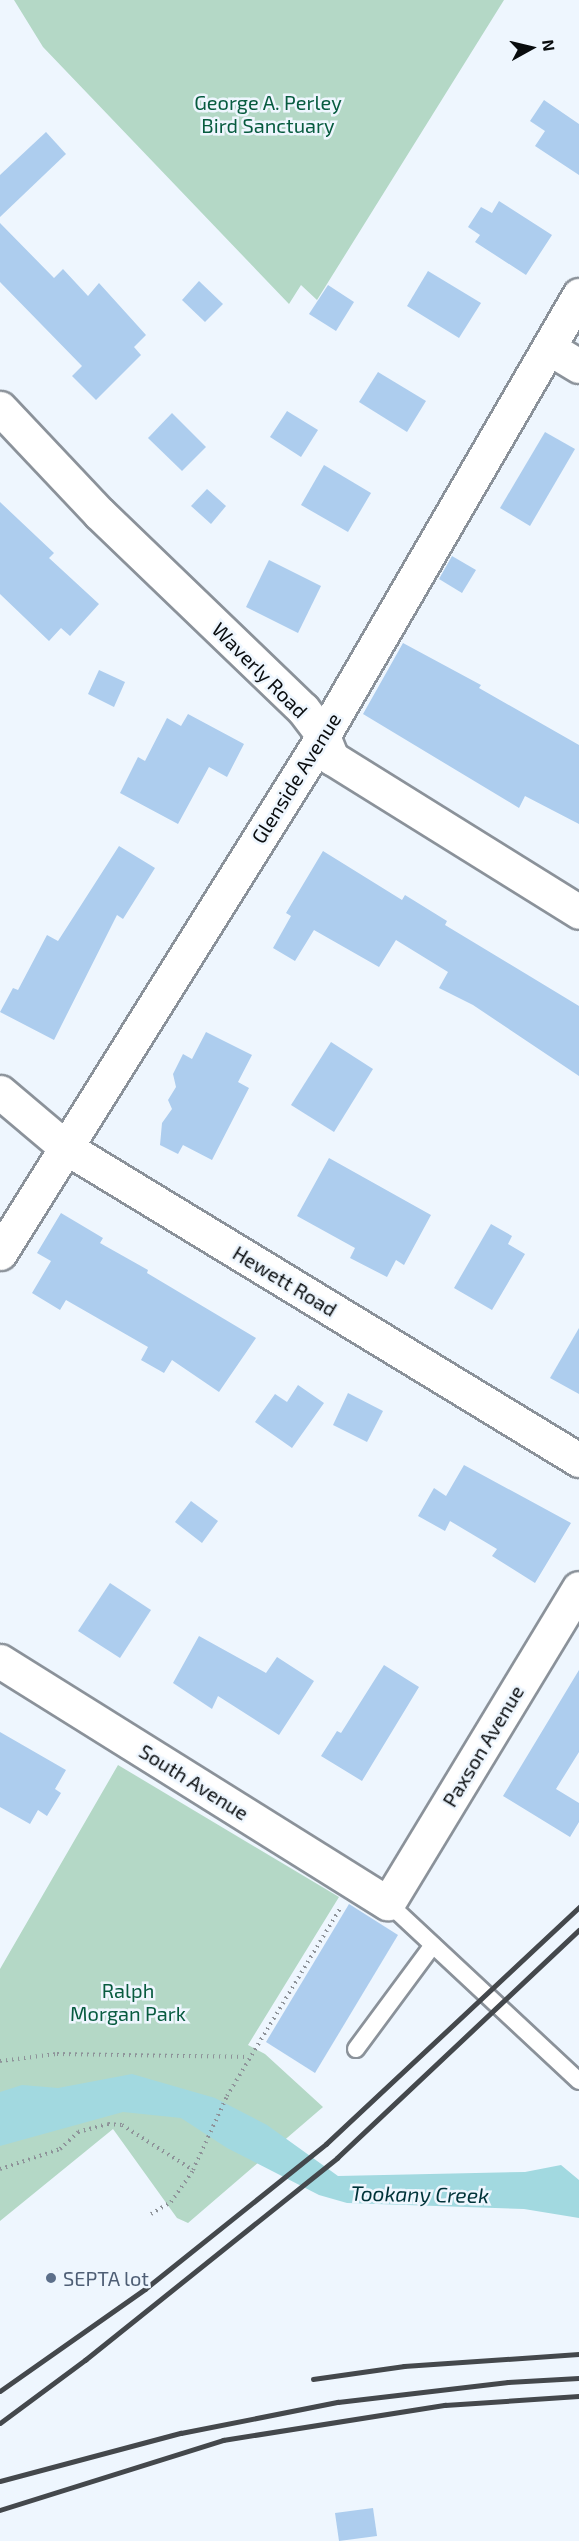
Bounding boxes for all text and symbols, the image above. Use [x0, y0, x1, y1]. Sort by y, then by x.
north arrow [501, 18, 561, 78]
text: N [539, 38, 560, 52]
park label: George A. Perley Bird Sanctuary [194, 91, 342, 138]
street label: Waverly Road [207, 617, 313, 723]
street label: Glenside Avenue [246, 708, 346, 848]
street label: Hewett Road [229, 1241, 341, 1321]
street label: Paxson Avenue [437, 1681, 529, 1811]
street label: South Avenue [135, 1739, 253, 1825]
park label: Ralph Morgan Park [70, 1978, 186, 2025]
water label: Tookany Creek [351, 2180, 489, 2208]
place label: SEPTA lot [63, 2266, 149, 2290]
marker: SEPTA lot [44, 2271, 58, 2285]

